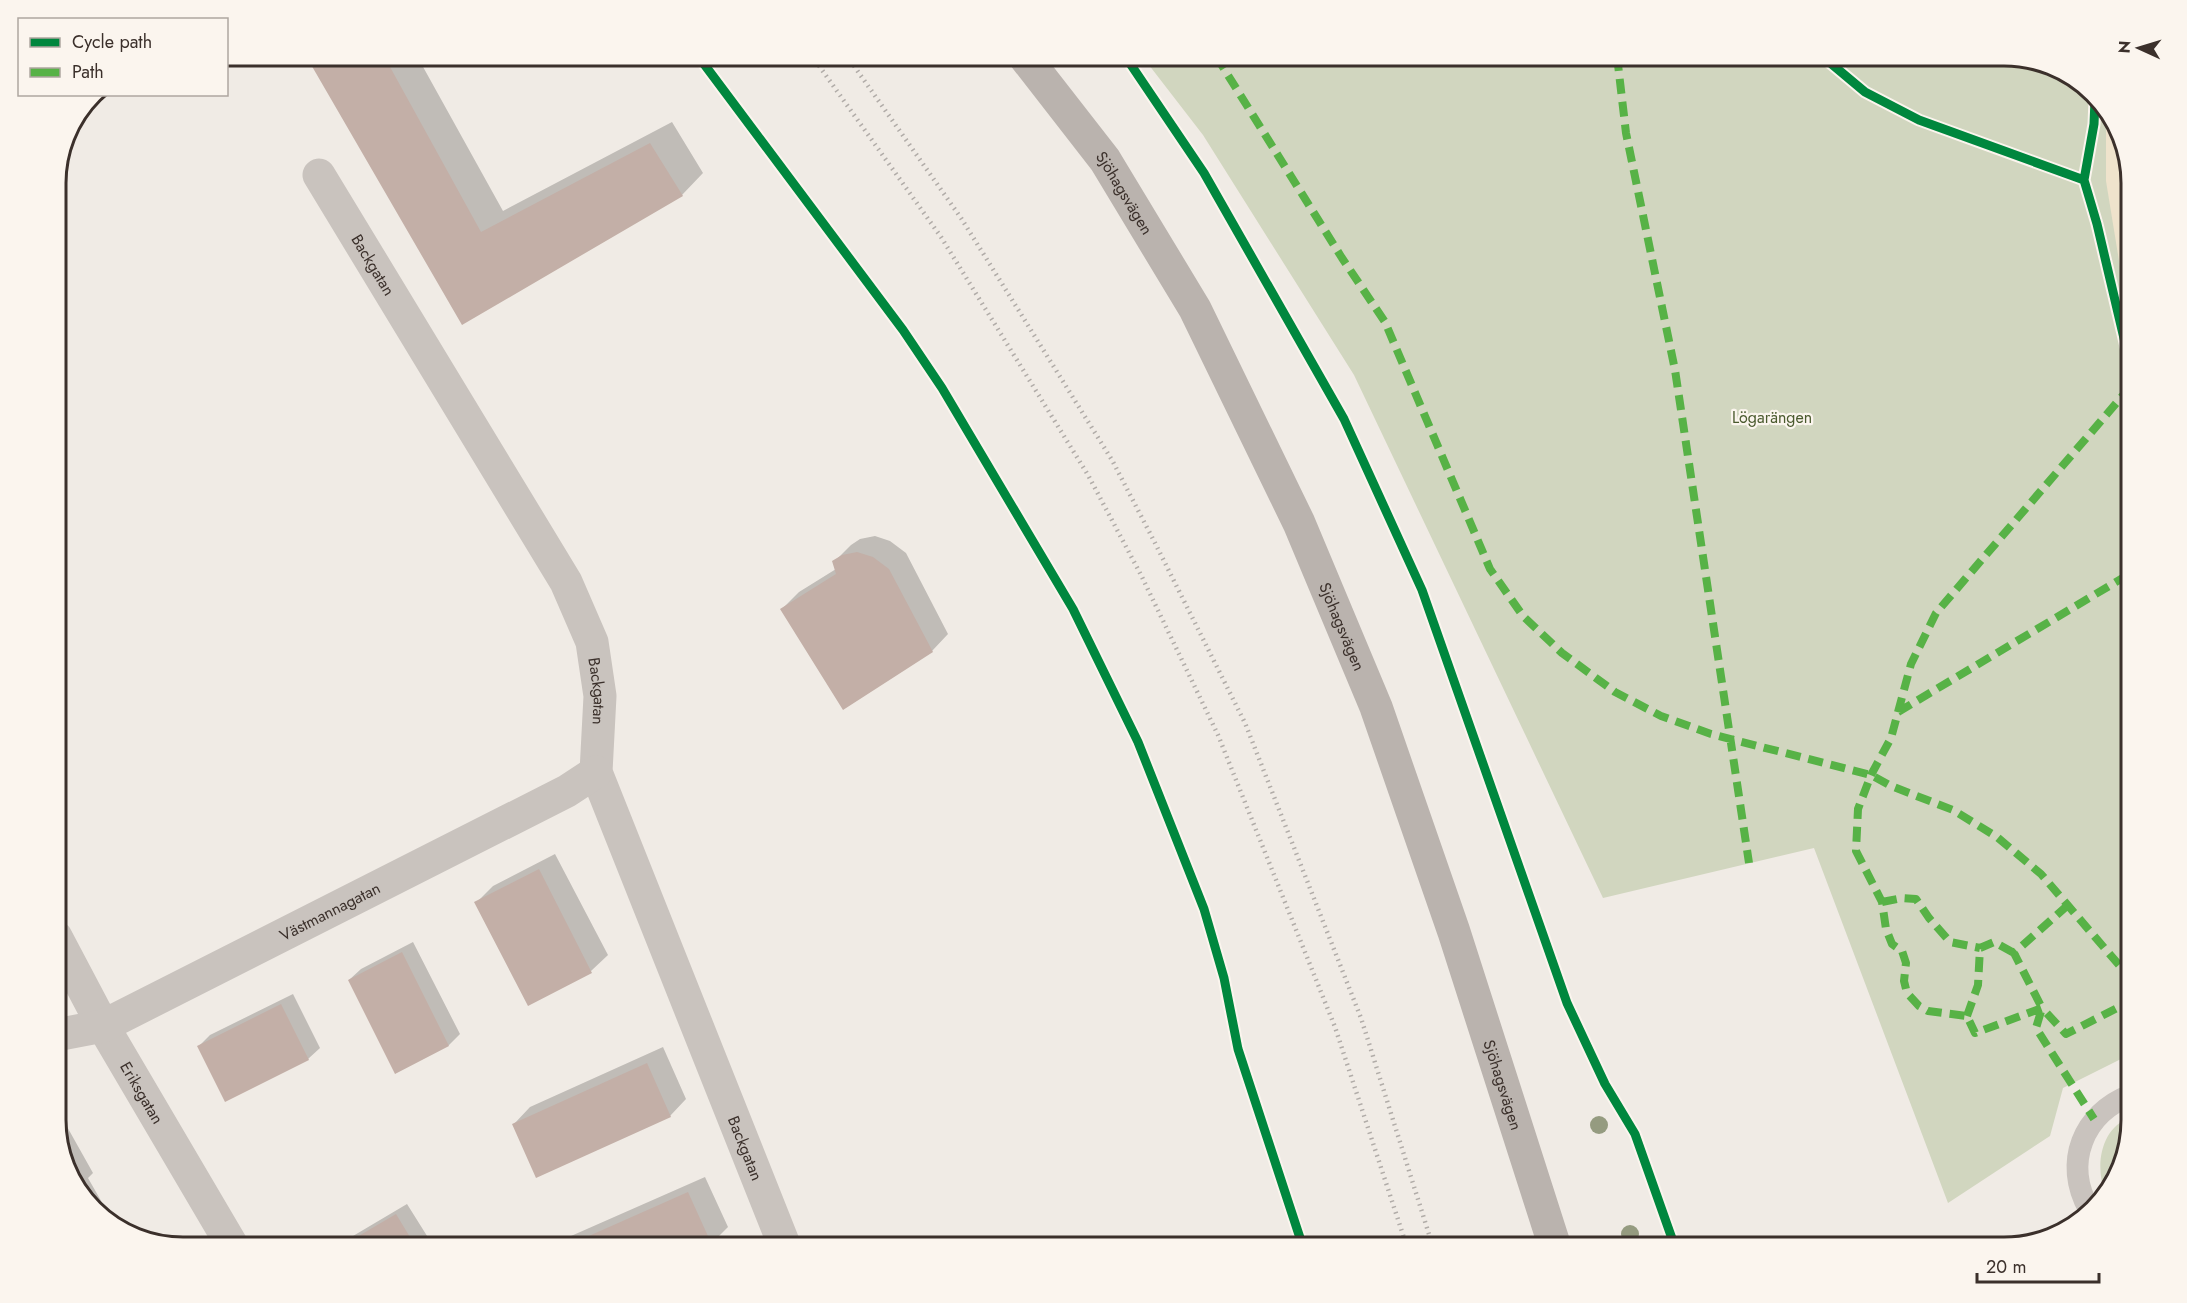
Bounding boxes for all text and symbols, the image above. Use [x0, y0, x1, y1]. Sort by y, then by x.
legend [18, 18, 228, 96]
north arrow [2109, 18, 2169, 78]
text: Cycle path [72, 29, 152, 55]
text: N [2113, 40, 2136, 54]
text: Path [72, 59, 104, 85]
street label: Sjöhagsvägen [1090, 146, 1158, 239]
street label: Backgatan [346, 230, 400, 300]
park label: Lögarängen [1732, 406, 1812, 429]
street label: Sjöhagsvägen [1313, 579, 1371, 674]
street label: Backgatan [582, 656, 611, 725]
street label: Västmannagatan [276, 876, 384, 947]
street label: Sjöhagsvägen [1477, 1037, 1528, 1133]
street label: Eriksgatan [114, 1057, 169, 1128]
street label: Backgatan [722, 1113, 768, 1184]
scale bar [1977, 1246, 2098, 1284]
text: 20 m [1986, 1254, 2026, 1280]

